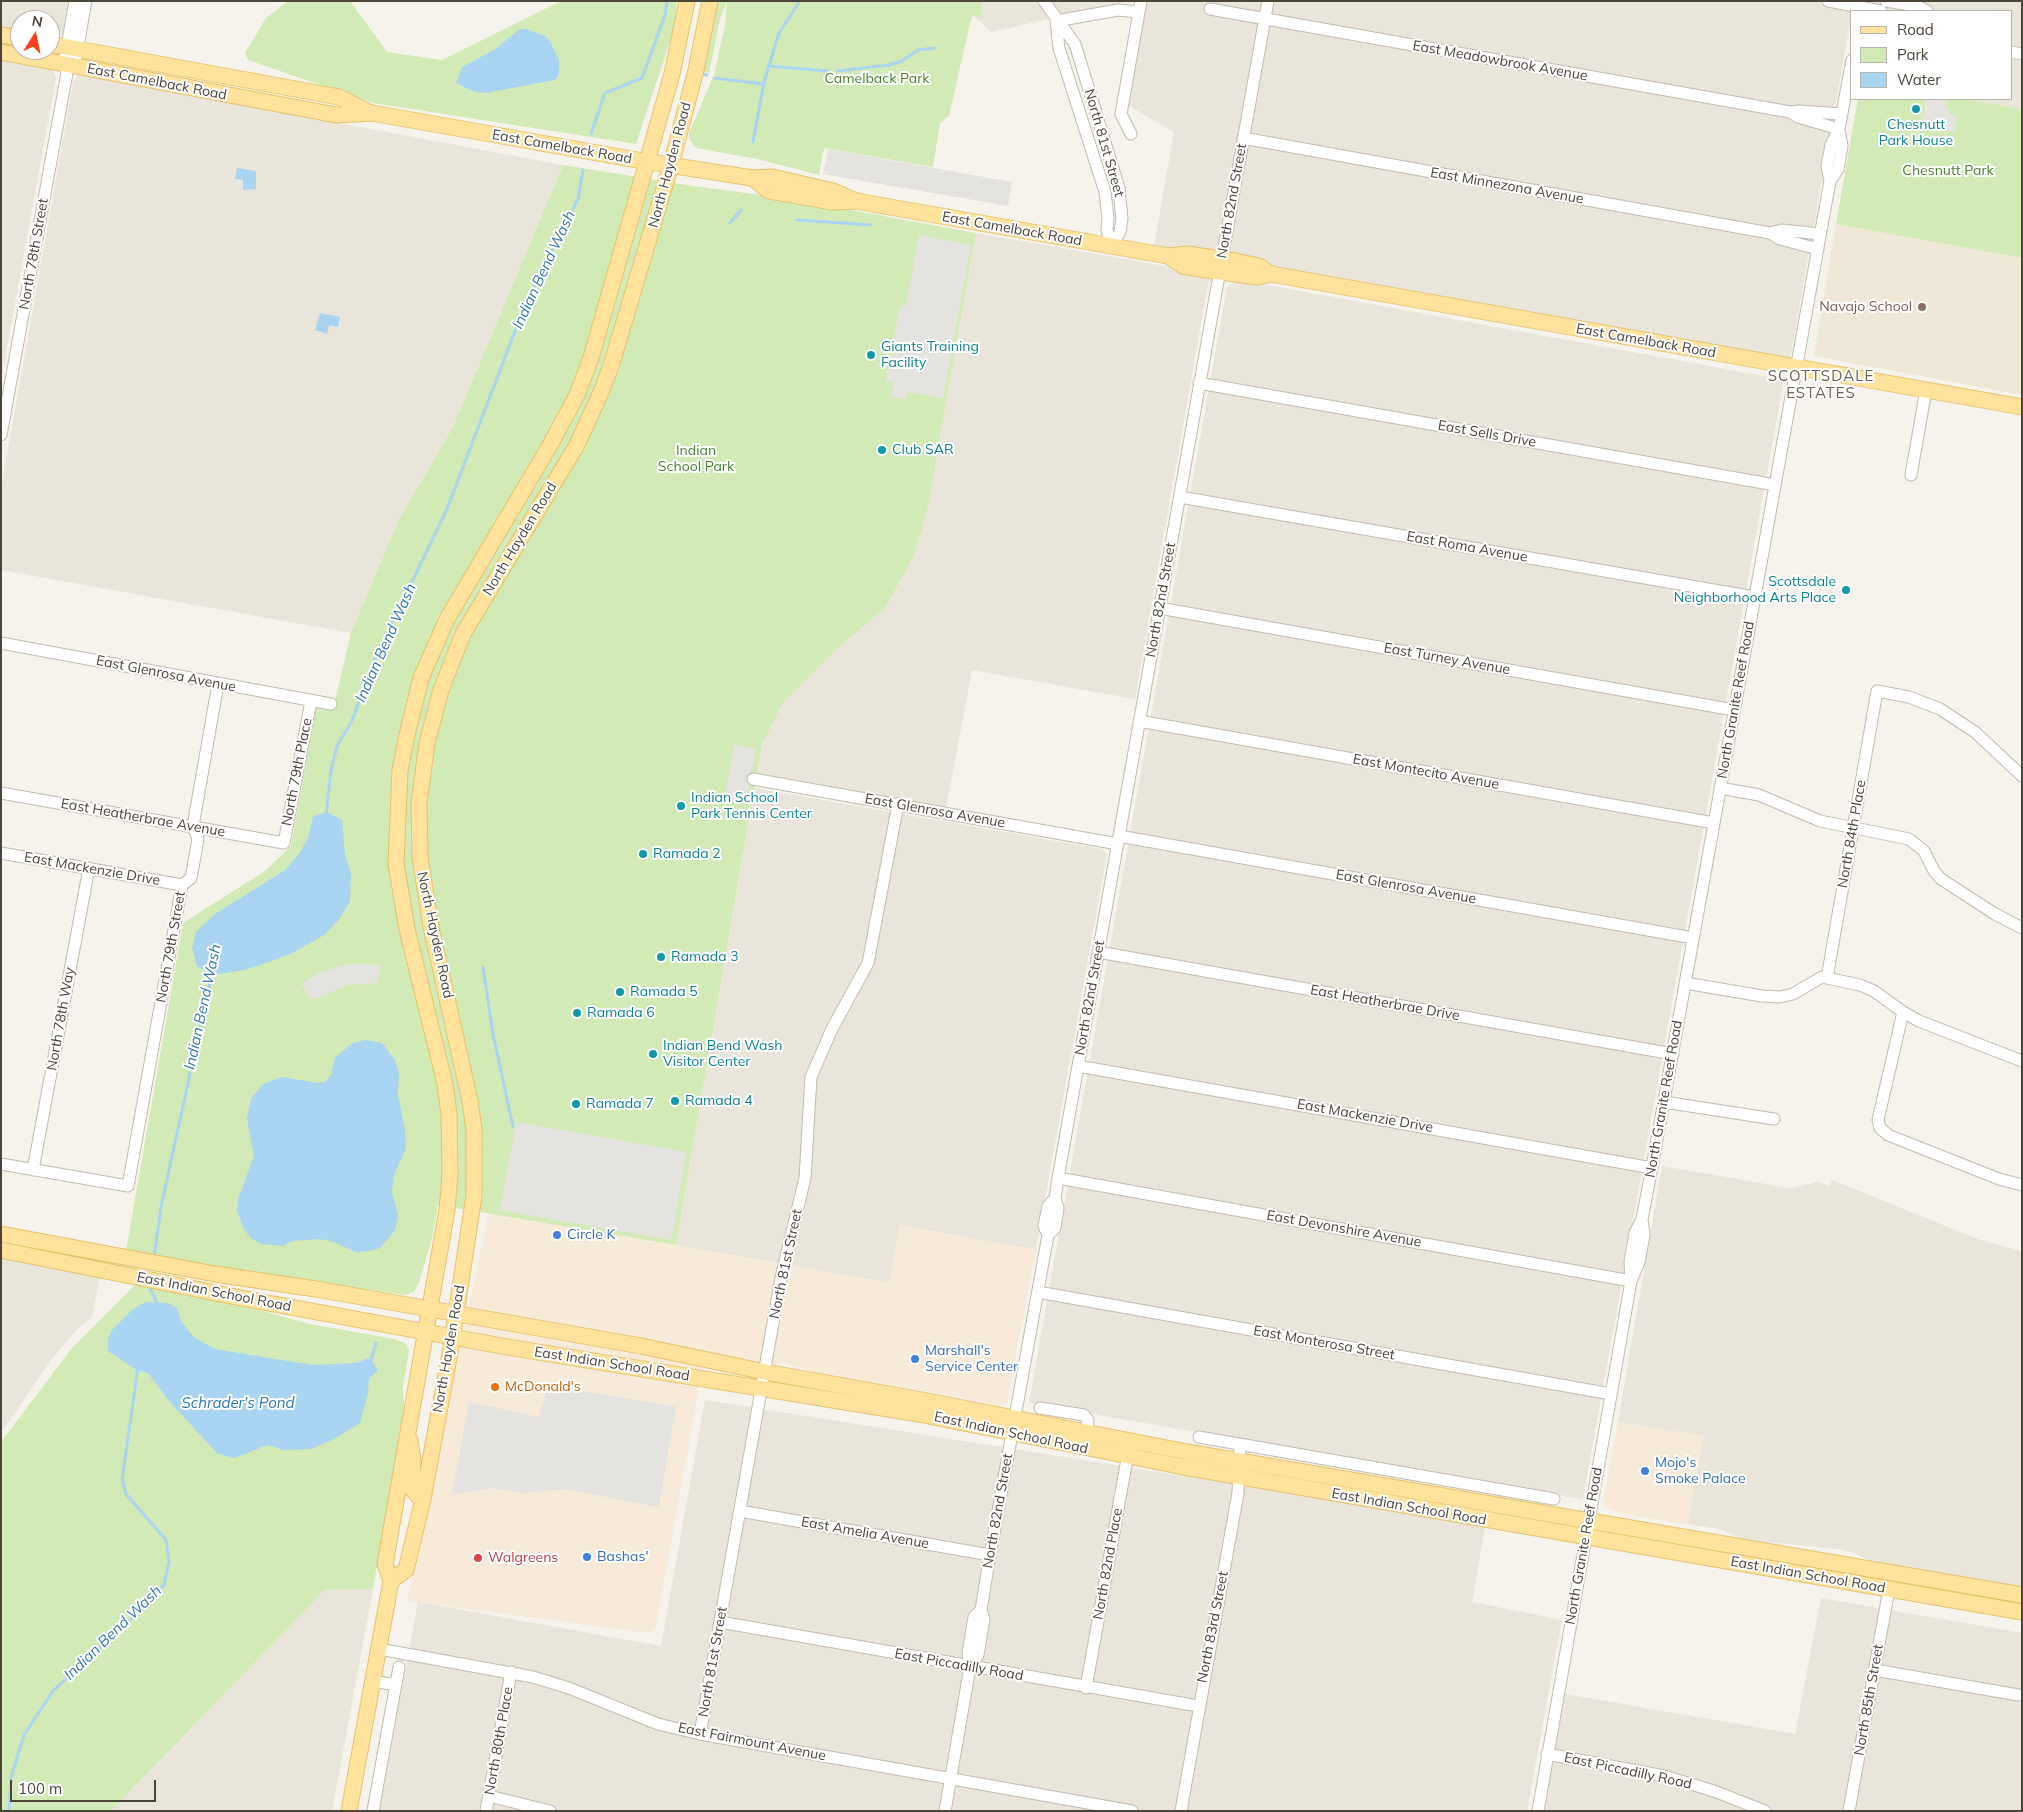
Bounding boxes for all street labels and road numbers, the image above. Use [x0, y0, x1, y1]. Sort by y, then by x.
street label: East Meadowbrook Avenue [1411, 37, 1589, 85]
street label: East Camelback Road [86, 60, 228, 104]
street label: North 81st Street [1081, 87, 1127, 199]
street label: North Hayden Road [645, 100, 695, 230]
street label: East Camelback Road [491, 126, 633, 168]
street label: North 82nd Street [1214, 142, 1250, 260]
street label: East Minnezona Avenue [1429, 164, 1585, 208]
street label: North 78th Street [16, 197, 52, 311]
street label: East Camelback Road [941, 208, 1083, 250]
street label: East Camelback Road [1575, 320, 1717, 362]
street label: East Sells Drive [1437, 417, 1537, 451]
street label: North Hayden Road [480, 479, 560, 599]
street label: East Roma Avenue [1405, 528, 1529, 566]
street label: North 82nd Street [1143, 541, 1179, 659]
street label: North Granite Reef Road [1714, 620, 1758, 780]
street label: East Turney Avenue [1382, 640, 1512, 678]
street label: East Glenrosa Avenue [95, 652, 237, 696]
street label: North 79th Place [278, 717, 316, 827]
street label: East Montecito Avenue [1352, 751, 1500, 793]
street label: North 84th Place [1834, 779, 1870, 889]
street label: East Glenrosa Avenue [864, 790, 1006, 832]
street label: East Heatherbrae Avenue [60, 795, 226, 841]
street label: East Mackenzie Drive [23, 849, 161, 889]
street label: East Glenrosa Avenue [1335, 866, 1477, 908]
street label: North Hayden Road [413, 870, 457, 1000]
street label: North 79th Street [153, 890, 189, 1004]
street label: North 82nd Street [1072, 939, 1108, 1057]
street label: North 78th Way [44, 966, 78, 1072]
street label: East Heatherbrae Drive [1309, 982, 1461, 1024]
street label: North Granite Reef Road [1642, 1019, 1686, 1179]
street label: East Mackenzie Drive [1296, 1096, 1434, 1136]
street label: East Devonshire Avenue [1265, 1207, 1423, 1251]
street label: North 81st Street [766, 1208, 806, 1320]
street label: East Indian School Road [135, 1269, 293, 1315]
street label: North Hayden Road [430, 1284, 468, 1414]
street label: East Monterosa Street [1252, 1322, 1396, 1364]
street label: East Indian School Road [533, 1343, 691, 1385]
street label: East Indian School Road [933, 1408, 1089, 1458]
street label: North 82nd Street [980, 1452, 1016, 1570]
street label: North Granite Reef Road [1562, 1466, 1606, 1626]
street label: East Indian School Road [1330, 1485, 1488, 1529]
street label: North 82nd Place [1090, 1507, 1126, 1621]
street label: East Amelia Avenue [800, 1513, 930, 1553]
street label: East Indian School Road [1729, 1553, 1887, 1597]
street label: North 83rd Street [1194, 1570, 1232, 1684]
street label: North 81st Street [695, 1606, 731, 1718]
street label: North 85th Street [1851, 1643, 1887, 1757]
street label: East Piccadilly Road [893, 1645, 1025, 1685]
street label: North 80th Place [481, 1686, 517, 1796]
street label: East Fairmount Avenue [677, 1719, 827, 1765]
street label: East Piccadilly Road [1563, 1749, 1693, 1793]

